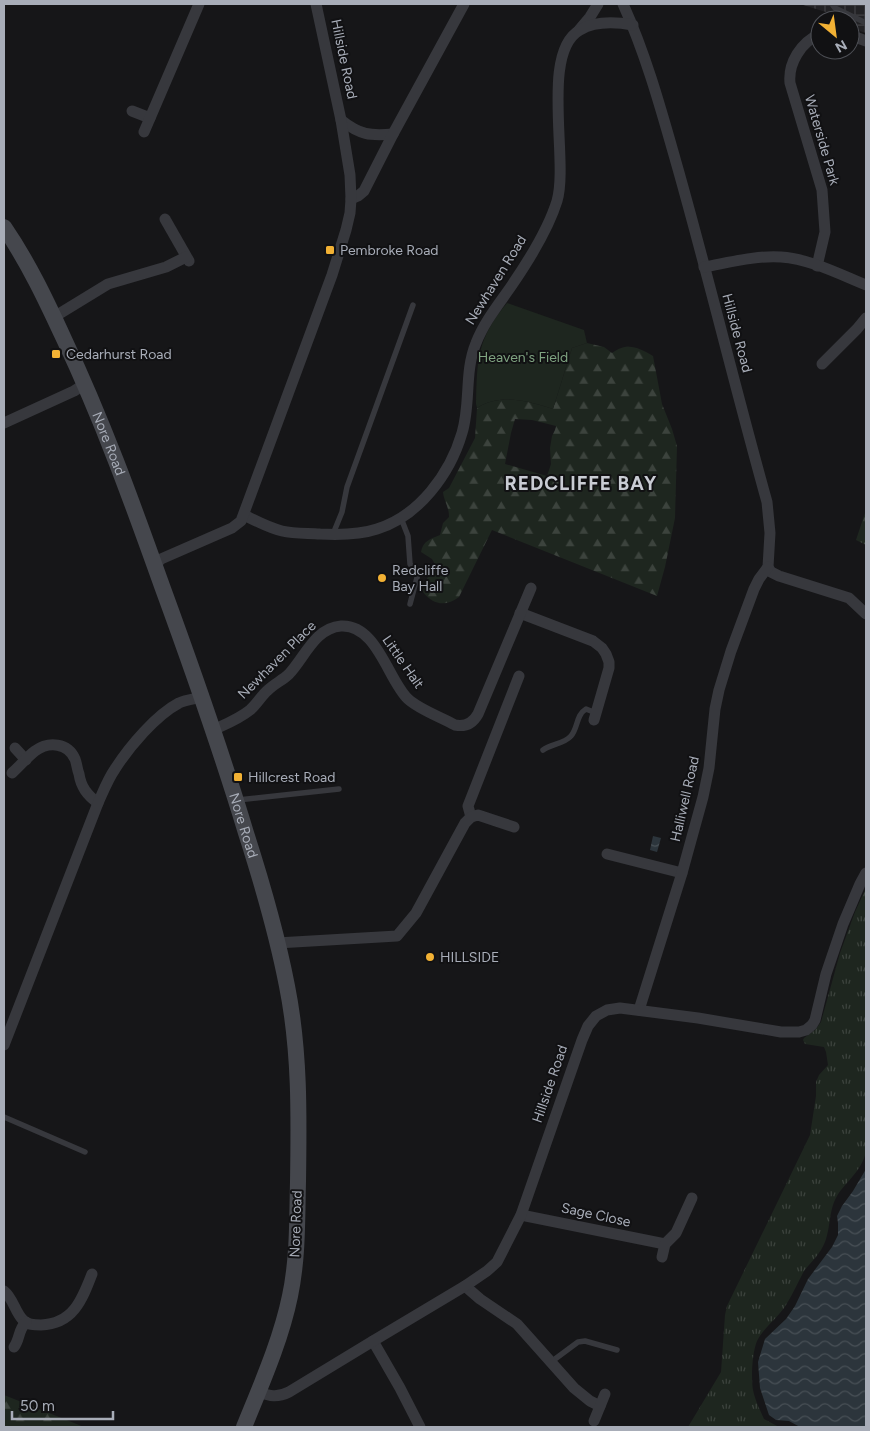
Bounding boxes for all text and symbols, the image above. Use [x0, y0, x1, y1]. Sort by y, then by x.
north arrow [810, 10, 860, 60]
street label: Hillside Road [327, 18, 361, 100]
text: N [832, 36, 850, 56]
street label: Waterside Park [801, 93, 843, 187]
street label: Newhaven Road [462, 232, 530, 328]
place label: Pembroke Road [340, 242, 439, 259]
marker: Pembroke Road [324, 244, 336, 256]
street label: Hillside Road [718, 292, 756, 374]
place label: Cedarhurst Road [66, 346, 172, 363]
marker: Cedarhurst Road [50, 348, 62, 360]
park label: Heaven's Field [478, 349, 568, 366]
street label: Nore Road [89, 409, 129, 478]
district label: REDCLIFFE BAY [505, 472, 657, 495]
place label: Redcliffe Bay Hall [392, 562, 449, 595]
marker: Redcliffe Bay Hall [376, 572, 388, 584]
street label: Newhaven Place [234, 617, 320, 703]
street label: Little Halt [378, 632, 428, 692]
street label: Halliwell Road [667, 755, 703, 843]
place label: Hillcrest Road [248, 769, 335, 786]
marker: Hillcrest Road [232, 771, 244, 783]
street label: Nore Road [226, 791, 262, 860]
place label: HILLSIDE [440, 949, 499, 966]
marker: HILLSIDE [424, 951, 436, 963]
street label: Hillside Road [529, 1043, 571, 1125]
street label: Nore Road [286, 1190, 306, 1258]
street label: Sage Close [560, 1199, 633, 1231]
scale bar [12, 1388, 114, 1420]
text: 50 m [20, 1397, 55, 1415]

